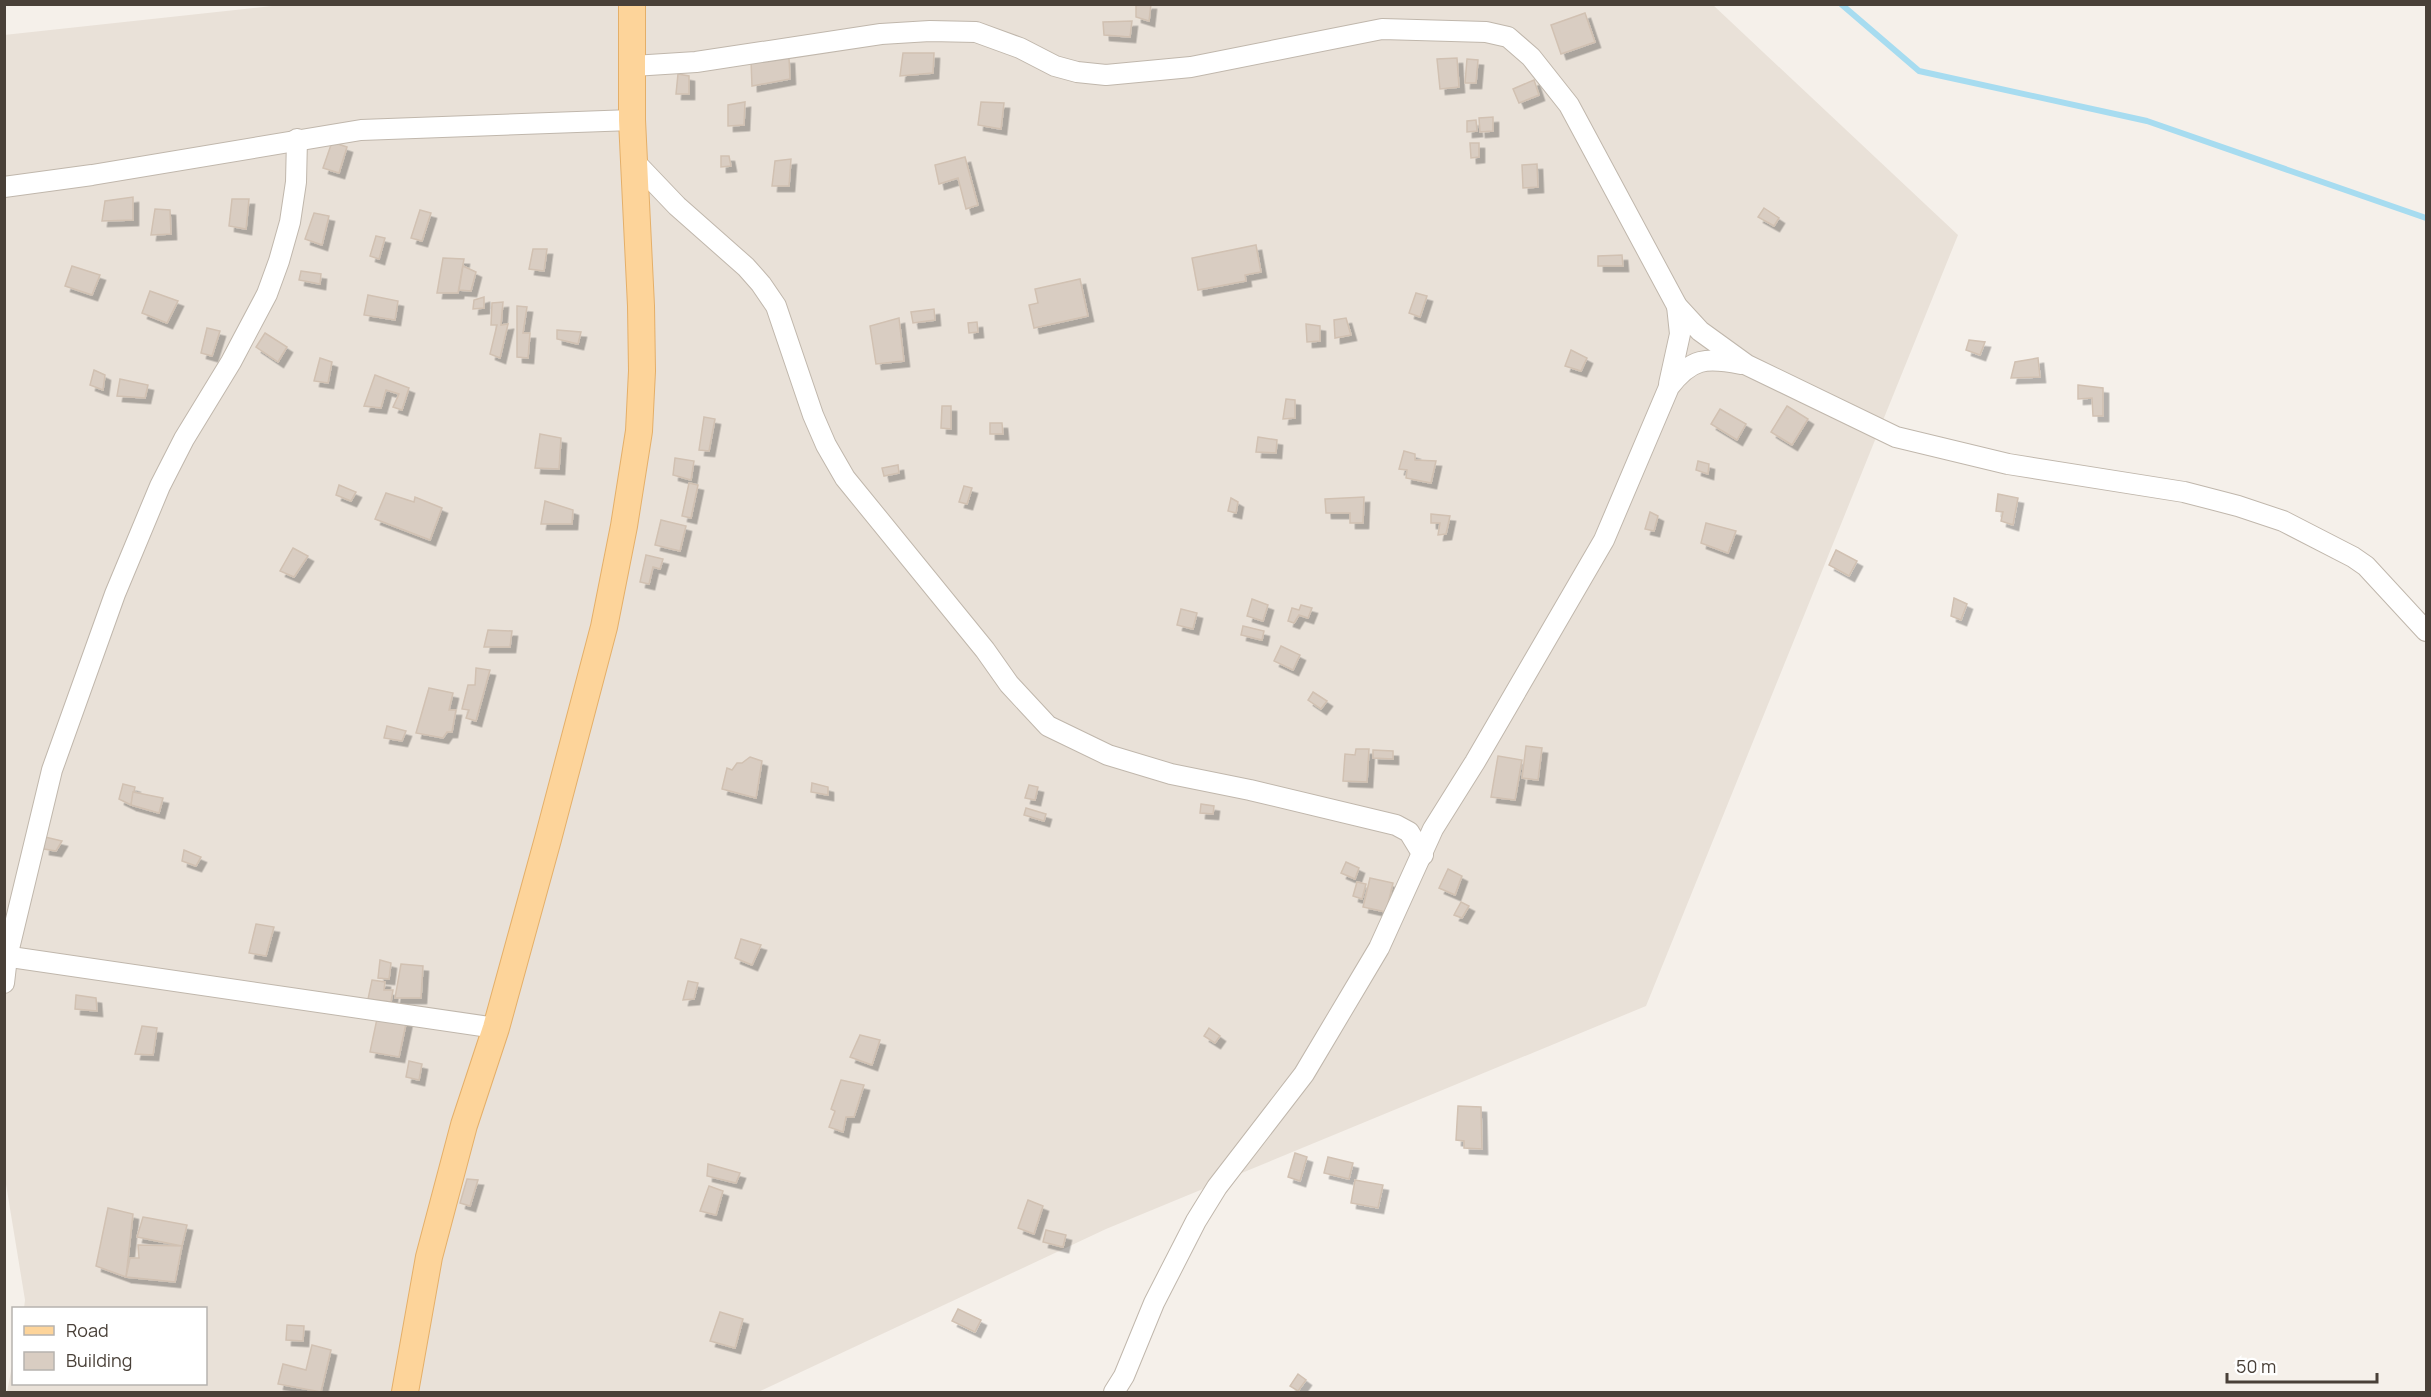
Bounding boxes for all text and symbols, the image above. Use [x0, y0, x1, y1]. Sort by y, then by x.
legend [12, 1307, 207, 1385]
text: Road [66, 1318, 109, 1342]
scale bar [2227, 1346, 2377, 1384]
text: Building [66, 1348, 132, 1372]
text: 50 m [2236, 1354, 2276, 1378]

